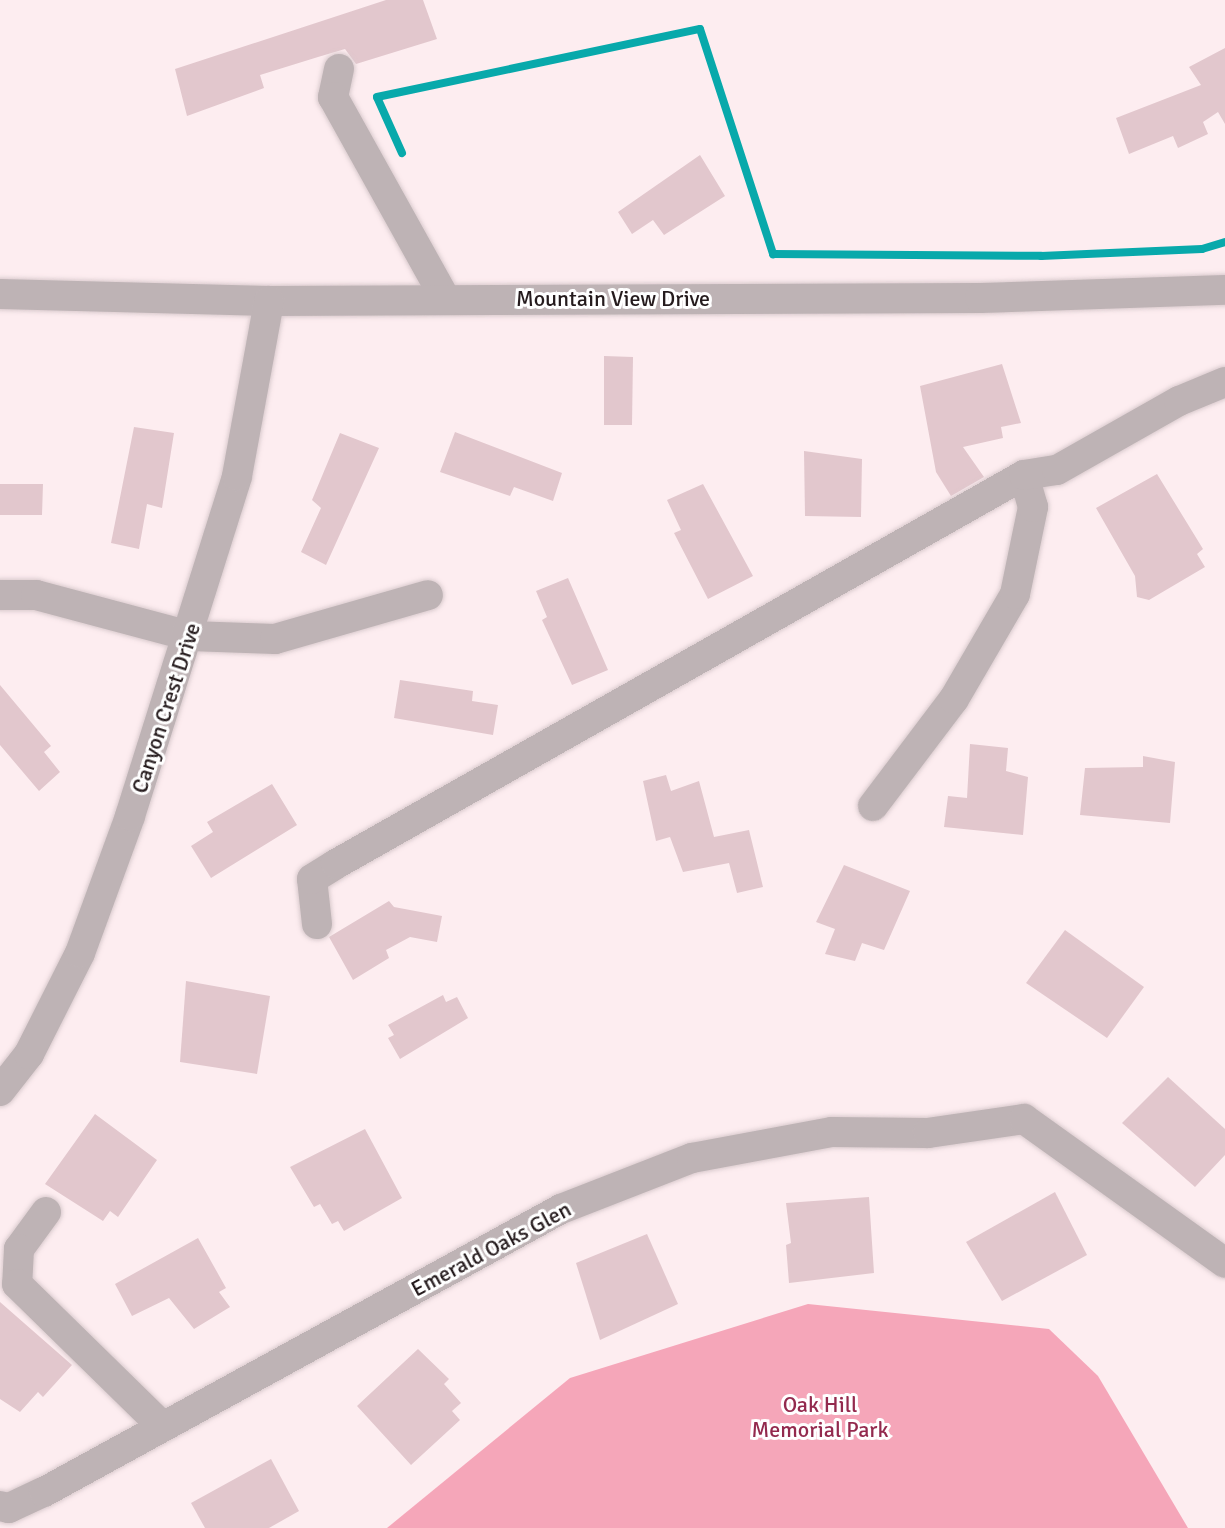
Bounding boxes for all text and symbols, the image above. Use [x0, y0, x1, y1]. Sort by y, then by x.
street label: Mountain View Drive [516, 286, 710, 312]
street label: Canyon Crest Drive [126, 619, 206, 797]
street label: Emerald Oaks Glen [407, 1196, 575, 1302]
park label: Oak Hill Memorial Park [752, 1391, 888, 1442]

